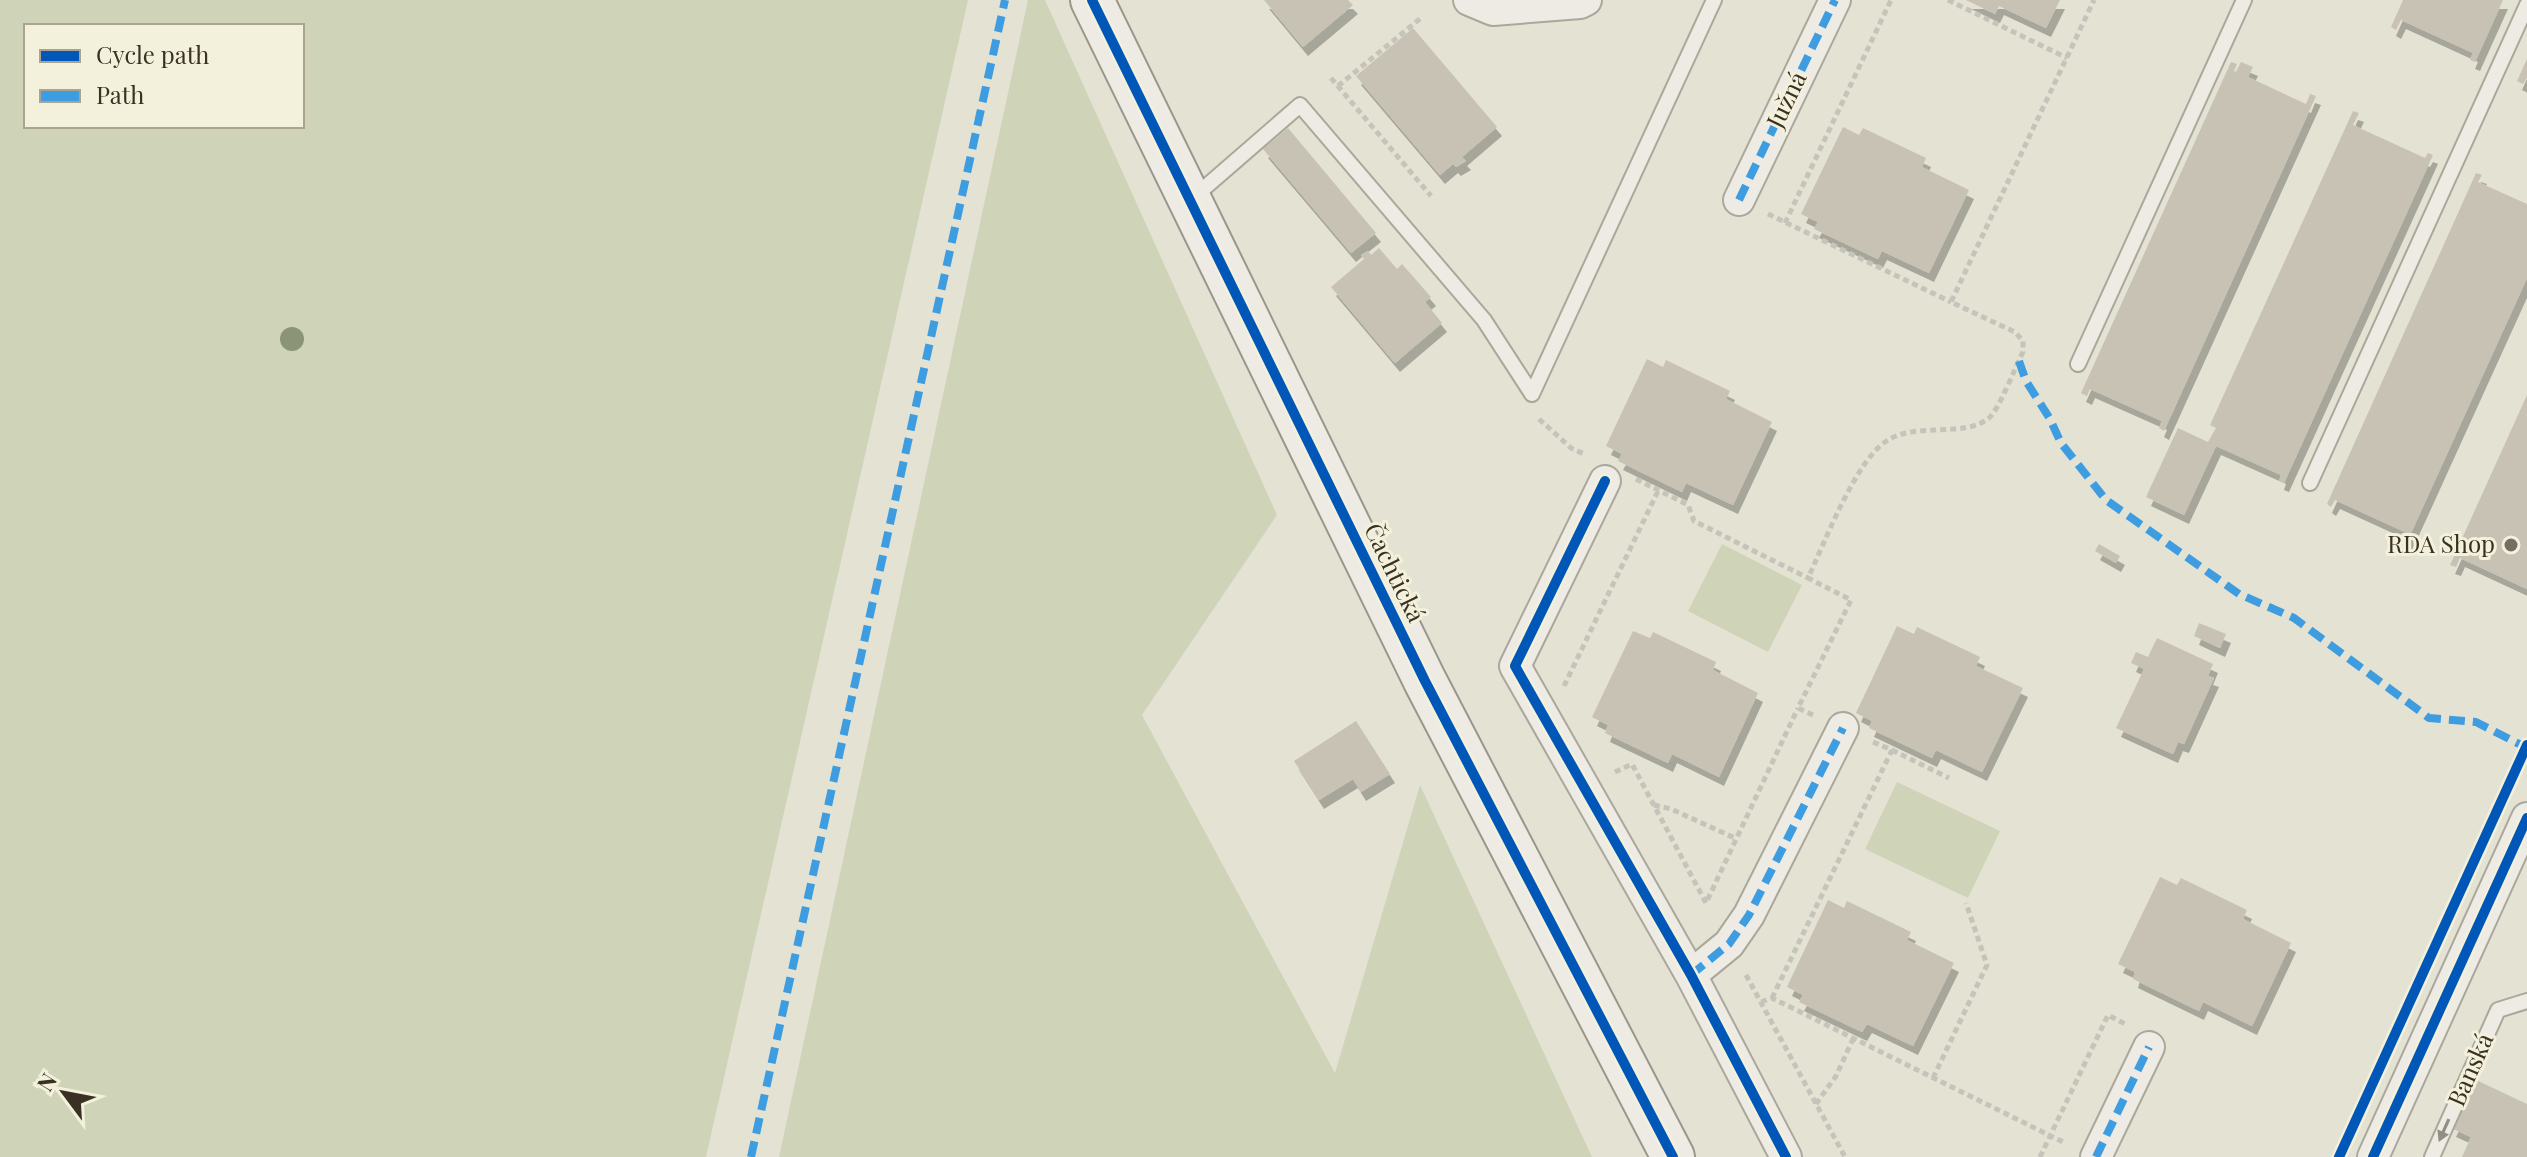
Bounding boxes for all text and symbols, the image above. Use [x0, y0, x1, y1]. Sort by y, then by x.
legend [24, 24, 304, 128]
text: Cycle path [96, 38, 209, 70]
street label: Južná [1757, 65, 1813, 134]
text: Path [96, 78, 144, 110]
street label: Čachtická [1358, 517, 1434, 627]
place label: RDA Shop [2387, 527, 2495, 559]
marker: RDA Shop [2502, 536, 2520, 554]
street label: Banská [2439, 1028, 2499, 1111]
north arrow [24, 1053, 104, 1133]
text: N [29, 1067, 63, 1097]
one-way arrow [2437, 1118, 2451, 1142]

